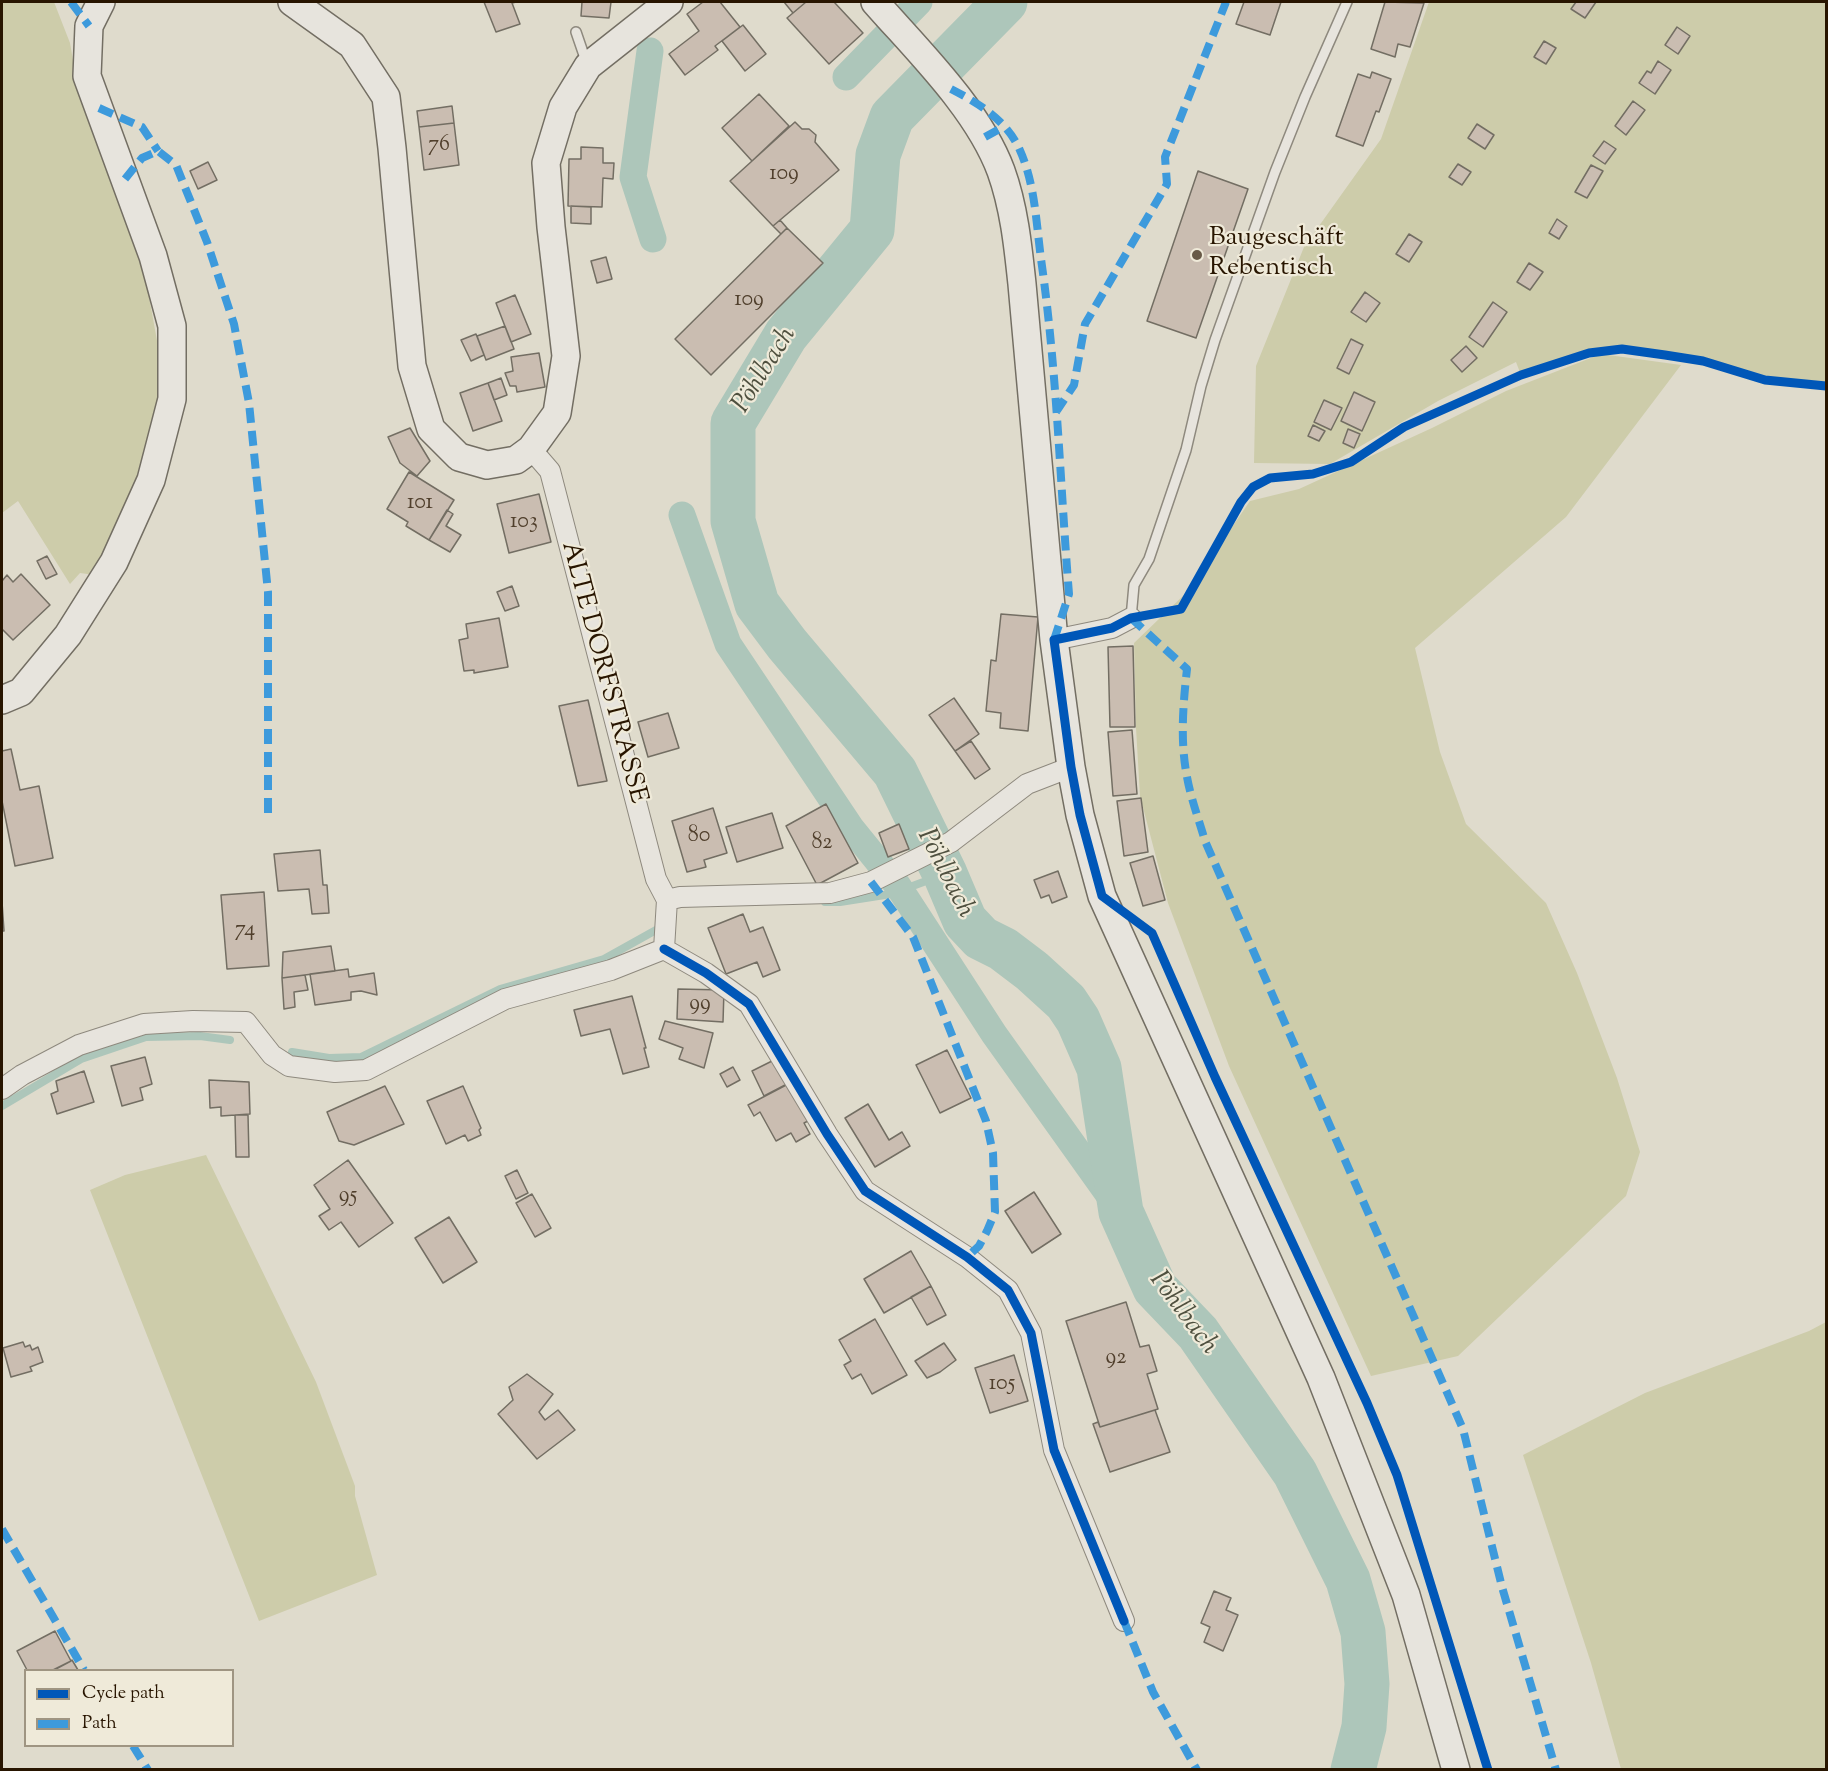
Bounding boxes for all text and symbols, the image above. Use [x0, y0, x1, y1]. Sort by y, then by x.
house number: 76 [428, 133, 450, 159]
house number: 109 [769, 162, 799, 188]
place label: Baugeschäft Rebentisch [1209, 224, 1344, 286]
marker: Baugeschäft Rebentisch [1190, 248, 1204, 262]
house number: 109 [734, 288, 764, 314]
water label: Pöhlbach [727, 322, 805, 420]
house number: 101 [407, 491, 433, 517]
house number: 103 [510, 510, 538, 536]
street label: ALTE DORFSTRASSE [552, 539, 652, 807]
house number: 80 [688, 824, 710, 850]
water label: Pöhlbach [908, 824, 980, 924]
house number: 82 [811, 831, 833, 857]
house number: 74 [235, 918, 255, 944]
house number: 99 [689, 992, 711, 1018]
house number: 95 [339, 1184, 357, 1210]
water label: Pöhlbach [1140, 1266, 1224, 1362]
house number: 92 [1106, 1346, 1126, 1372]
house number: 105 [989, 1372, 1015, 1398]
legend [24, 1669, 234, 1747]
text: Cycle path [82, 1681, 165, 1707]
text: Path [82, 1711, 117, 1737]

